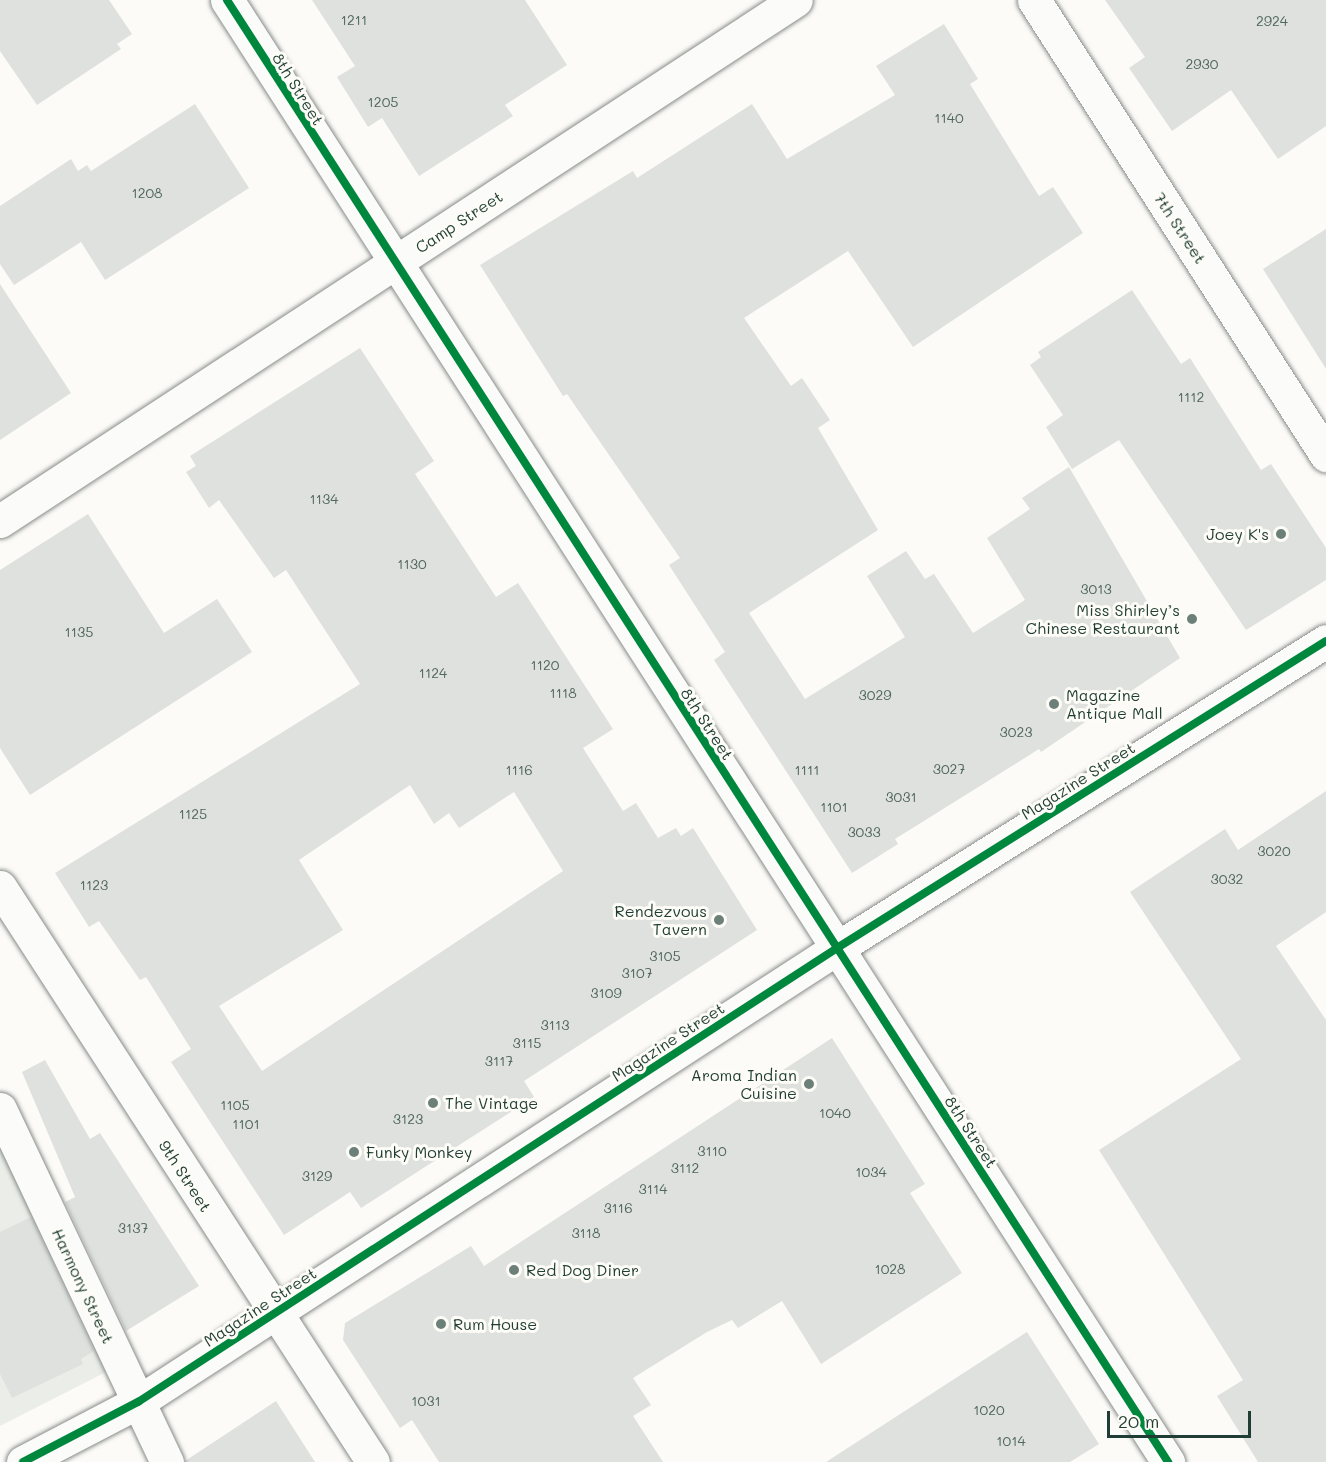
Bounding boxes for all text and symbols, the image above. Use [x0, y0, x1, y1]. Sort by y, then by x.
house number: 1211 [341, 12, 367, 28]
house number: 2924 [1256, 13, 1288, 29]
street label: 8th Street [268, 49, 328, 129]
house number: 2930 [1186, 56, 1218, 72]
house number: 1205 [368, 94, 398, 110]
house number: 1140 [934, 110, 964, 126]
house number: 1208 [131, 185, 163, 201]
street label: Camp Street [412, 187, 506, 257]
street label: 7th Street [1150, 189, 1210, 267]
house number: 1112 [1178, 389, 1204, 405]
house number: 1134 [310, 491, 338, 507]
place label: Joey K's [1206, 524, 1269, 544]
marker: Joey K's [1274, 527, 1288, 541]
house number: 1130 [397, 556, 427, 572]
house number: 3013 [1080, 581, 1112, 597]
place label: Miss Shirley’s Chinese Restaurant [1025, 600, 1180, 638]
marker: Miss Shirley’s Chinese Restaurant [1185, 612, 1199, 626]
house number: 1135 [65, 624, 93, 640]
house number: 1120 [531, 657, 559, 673]
house number: 1124 [419, 665, 447, 681]
street label: 8th Street [677, 684, 737, 764]
house number: 1118 [549, 685, 577, 701]
place label: Magazine Antique Mall [1066, 685, 1163, 723]
house number: 3029 [859, 687, 891, 703]
marker: Magazine Antique Mall [1047, 697, 1061, 711]
house number: 3023 [1000, 724, 1032, 740]
street label: Magazine Street [1018, 738, 1138, 824]
house number: 3027 [933, 761, 965, 777]
house number: 1116 [505, 762, 533, 778]
house number: 1111 [794, 762, 820, 778]
house number: 3031 [885, 789, 917, 805]
house number: 1101 [820, 799, 848, 815]
house number: 1125 [179, 806, 207, 822]
house number: 3033 [847, 824, 881, 840]
house number: 3020 [1257, 843, 1291, 859]
house number: 3032 [1211, 871, 1243, 887]
house number: 1123 [80, 877, 108, 893]
place label: Rendezvous Tavern [615, 901, 707, 939]
marker: Rendezvous Tavern [712, 913, 726, 927]
house number: 3105 [649, 948, 681, 964]
house number: 3107 [622, 965, 652, 981]
house number: 3109 [590, 985, 622, 1001]
street label: Magazine Street [608, 998, 728, 1086]
house number: 3113 [541, 1017, 569, 1033]
house number: 3115 [513, 1035, 541, 1051]
house number: 3117 [485, 1053, 513, 1069]
place label: Aroma Indian Cuisine [691, 1065, 797, 1103]
marker: Aroma Indian Cuisine [802, 1077, 816, 1091]
street label: 8th Street [941, 1092, 1001, 1172]
place label: The Vintage [445, 1093, 538, 1113]
marker: The Vintage [426, 1096, 440, 1110]
house number: 1105 [220, 1097, 250, 1113]
house number: 1040 [819, 1105, 851, 1121]
house number: 3123 [393, 1111, 423, 1127]
house number: 1101 [232, 1116, 260, 1132]
street label: 9th Street [155, 1137, 215, 1215]
place label: Funky Monkey [366, 1142, 472, 1162]
house number: 3110 [697, 1143, 727, 1159]
marker: Funky Monkey [347, 1145, 361, 1159]
house number: 3112 [671, 1160, 699, 1176]
house number: 1034 [855, 1164, 887, 1180]
house number: 3129 [302, 1168, 332, 1184]
house number: 3114 [639, 1181, 667, 1197]
house number: 3116 [603, 1200, 633, 1216]
house number: 3137 [118, 1220, 148, 1236]
street label: Harmony Street [48, 1225, 118, 1347]
house number: 3118 [571, 1225, 601, 1241]
place label: Red Dog Diner [526, 1260, 639, 1280]
house number: 1028 [874, 1261, 906, 1277]
street label: Magazine Street [200, 1263, 320, 1351]
marker: Red Dog Diner [507, 1263, 521, 1277]
place label: Rum House [453, 1314, 537, 1334]
marker: Rum House [434, 1317, 448, 1331]
house number: 1031 [411, 1393, 441, 1409]
scale bar [1110, 1399, 1254, 1437]
house number: 1020 [973, 1402, 1005, 1418]
text: 20 m [1118, 1409, 1159, 1433]
house number: 1014 [996, 1433, 1026, 1449]

